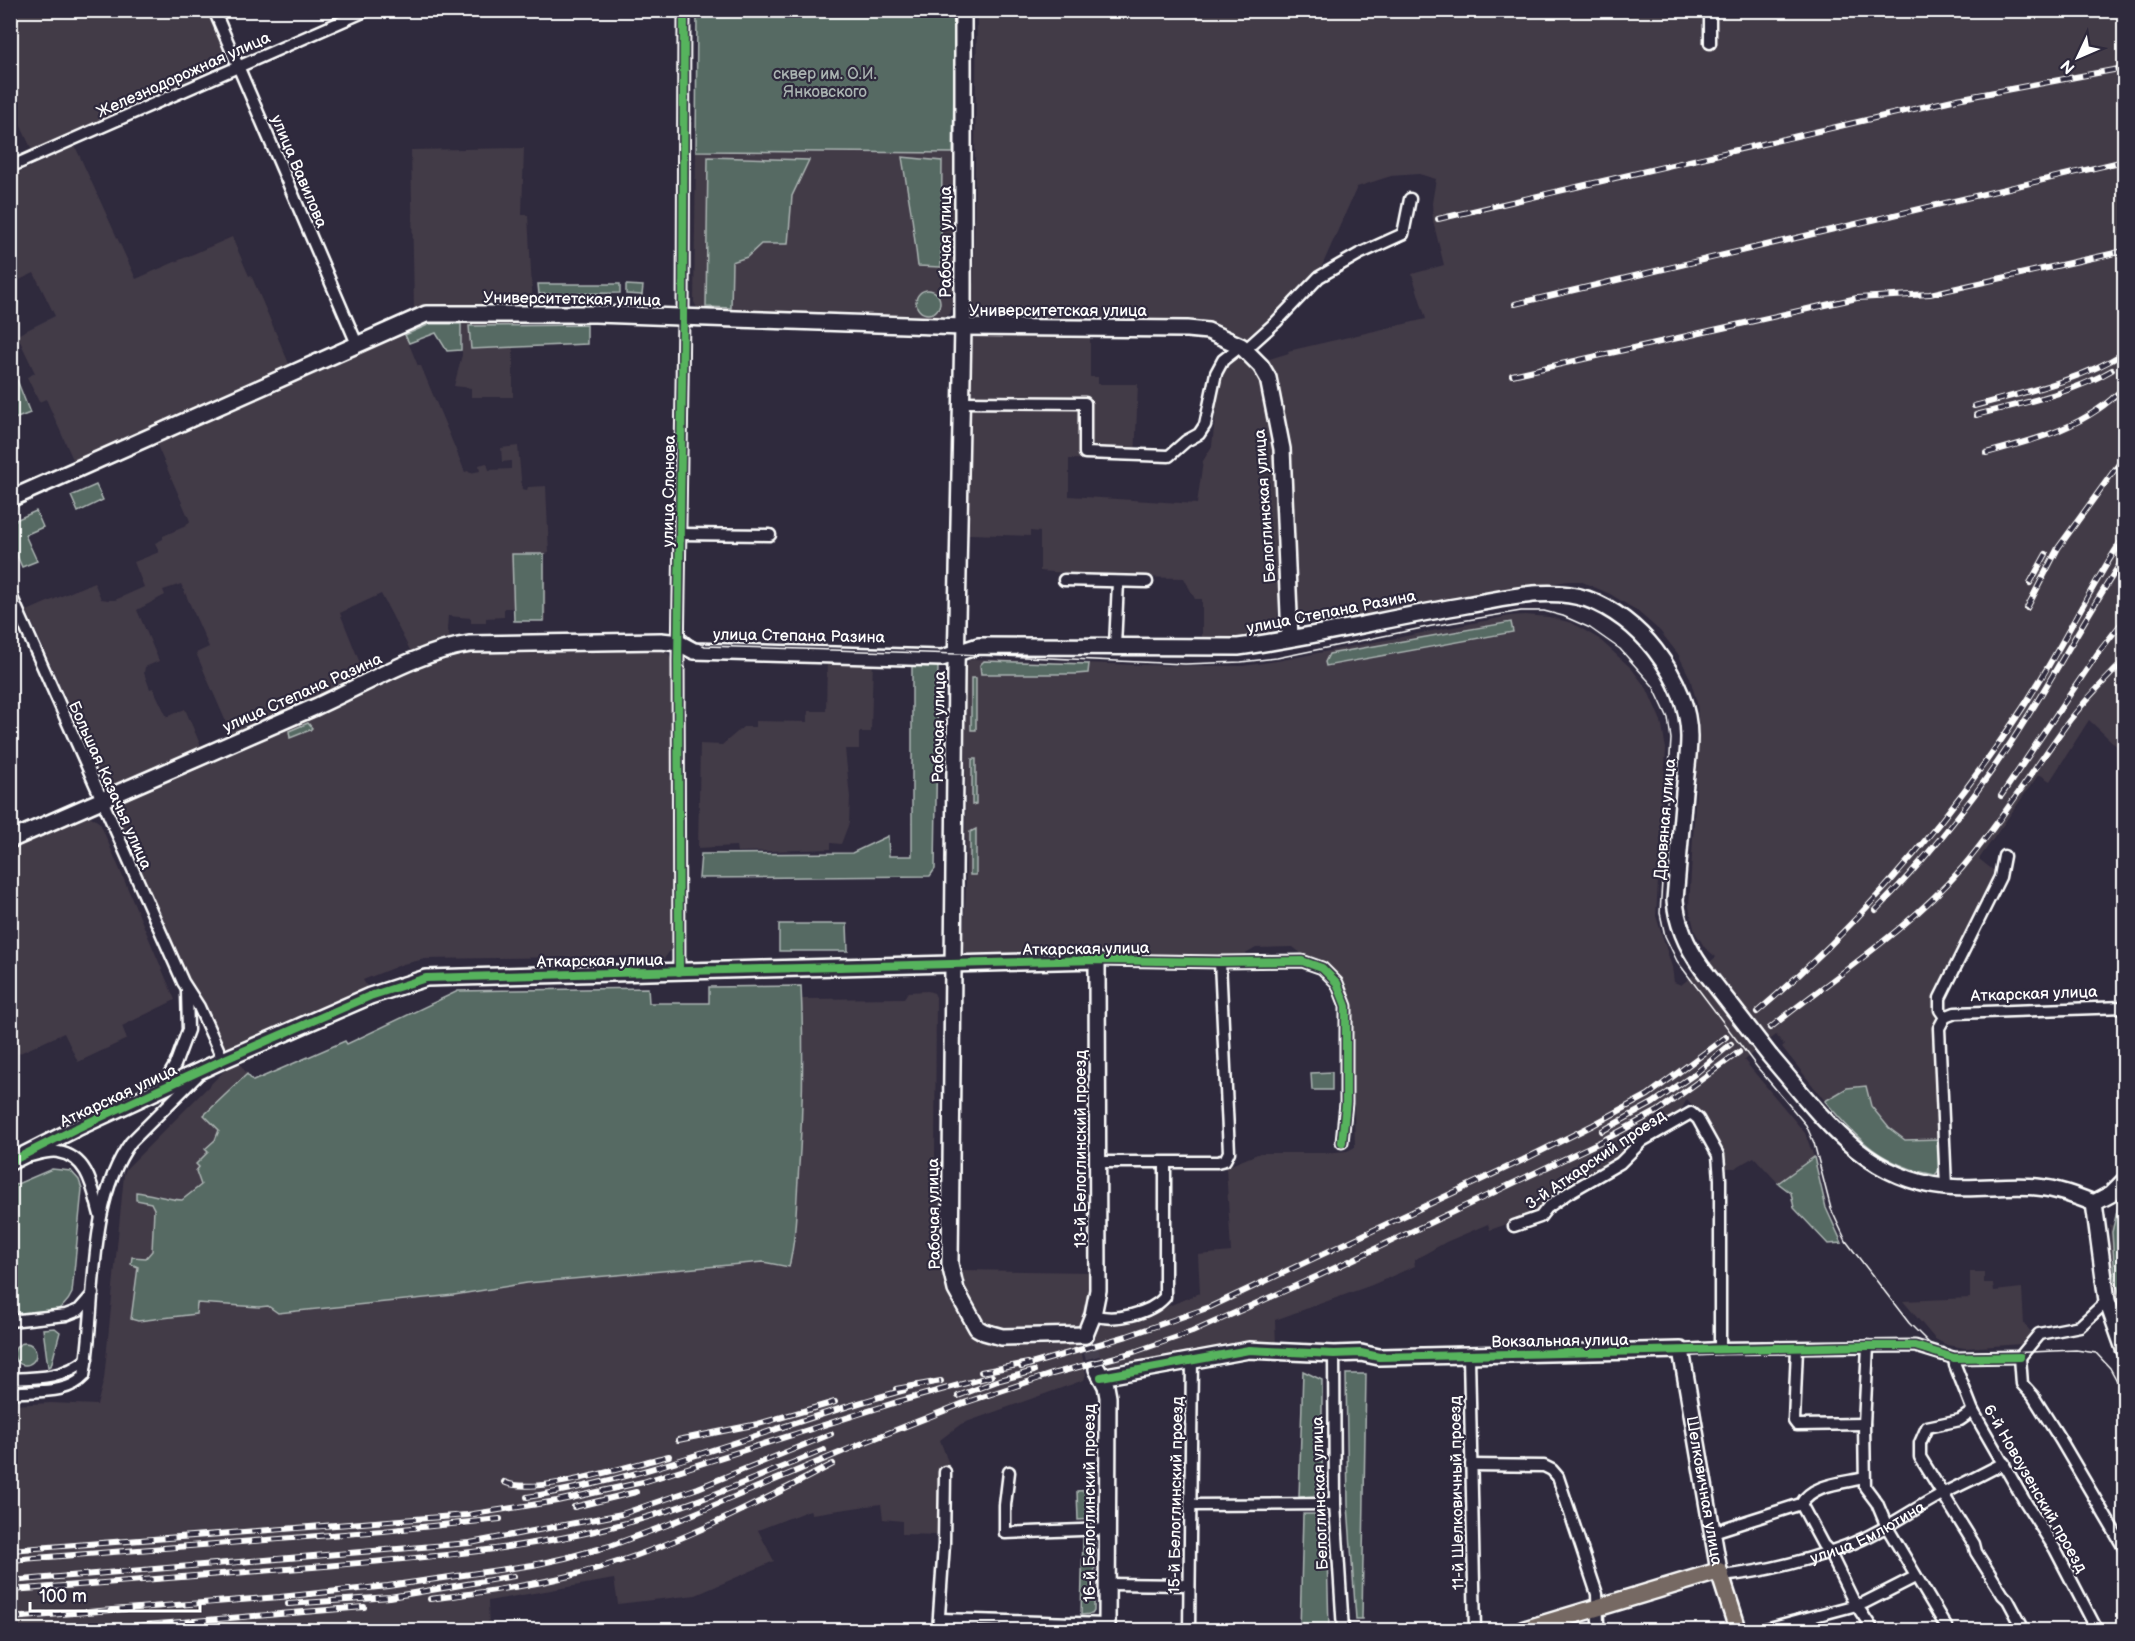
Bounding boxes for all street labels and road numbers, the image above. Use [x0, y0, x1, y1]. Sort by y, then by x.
street label: Железнодорожная улица [94, 28, 274, 122]
street label: улица Вавилова [266, 112, 331, 231]
street label: Рабочая улица [937, 186, 956, 298]
street label: Университетская улица [483, 288, 662, 311]
street label: Университетская улица [969, 302, 1148, 321]
street label: Белоглинская улица [1251, 428, 1280, 583]
street label: улица Слонова [659, 434, 680, 547]
street label: улица Степана Разина [1245, 587, 1418, 638]
street label: улица Степана Разина [713, 625, 886, 648]
street label: улица Степана Разина [220, 649, 386, 737]
street label: Рабочая улица [929, 670, 950, 783]
street label: Большая Казачья улица [64, 699, 156, 873]
street label: Дровяная улица [1651, 757, 1680, 881]
street label: Аткарская улица [1021, 939, 1150, 960]
street label: Аткарская улица [535, 951, 664, 972]
street label: Аткарская улица [1969, 983, 2098, 1006]
street label: 13-й Белоглинский проезд [1072, 1050, 1091, 1248]
street label: Аткарская улица [56, 1061, 181, 1132]
street label: 3-й Аткарский проезд [1522, 1106, 1670, 1214]
street label: Рабочая улица [924, 1157, 945, 1270]
street label: Вокзальная улица [1491, 1331, 1629, 1352]
street label: 11-й Шелковичный проезд [1446, 1395, 1469, 1590]
street label: 15-й Белоглинский проезд [1165, 1396, 1188, 1594]
street label: 6-й Новоузенский проезд [1979, 1401, 2091, 1576]
street label: 16-й Белоглинский проезд [1081, 1404, 1100, 1602]
street label: Белоглинская улица [1308, 1415, 1333, 1570]
street label: Шелковичная улица [1682, 1415, 1726, 1568]
street label: улица Емлютина [1808, 1497, 1929, 1569]

